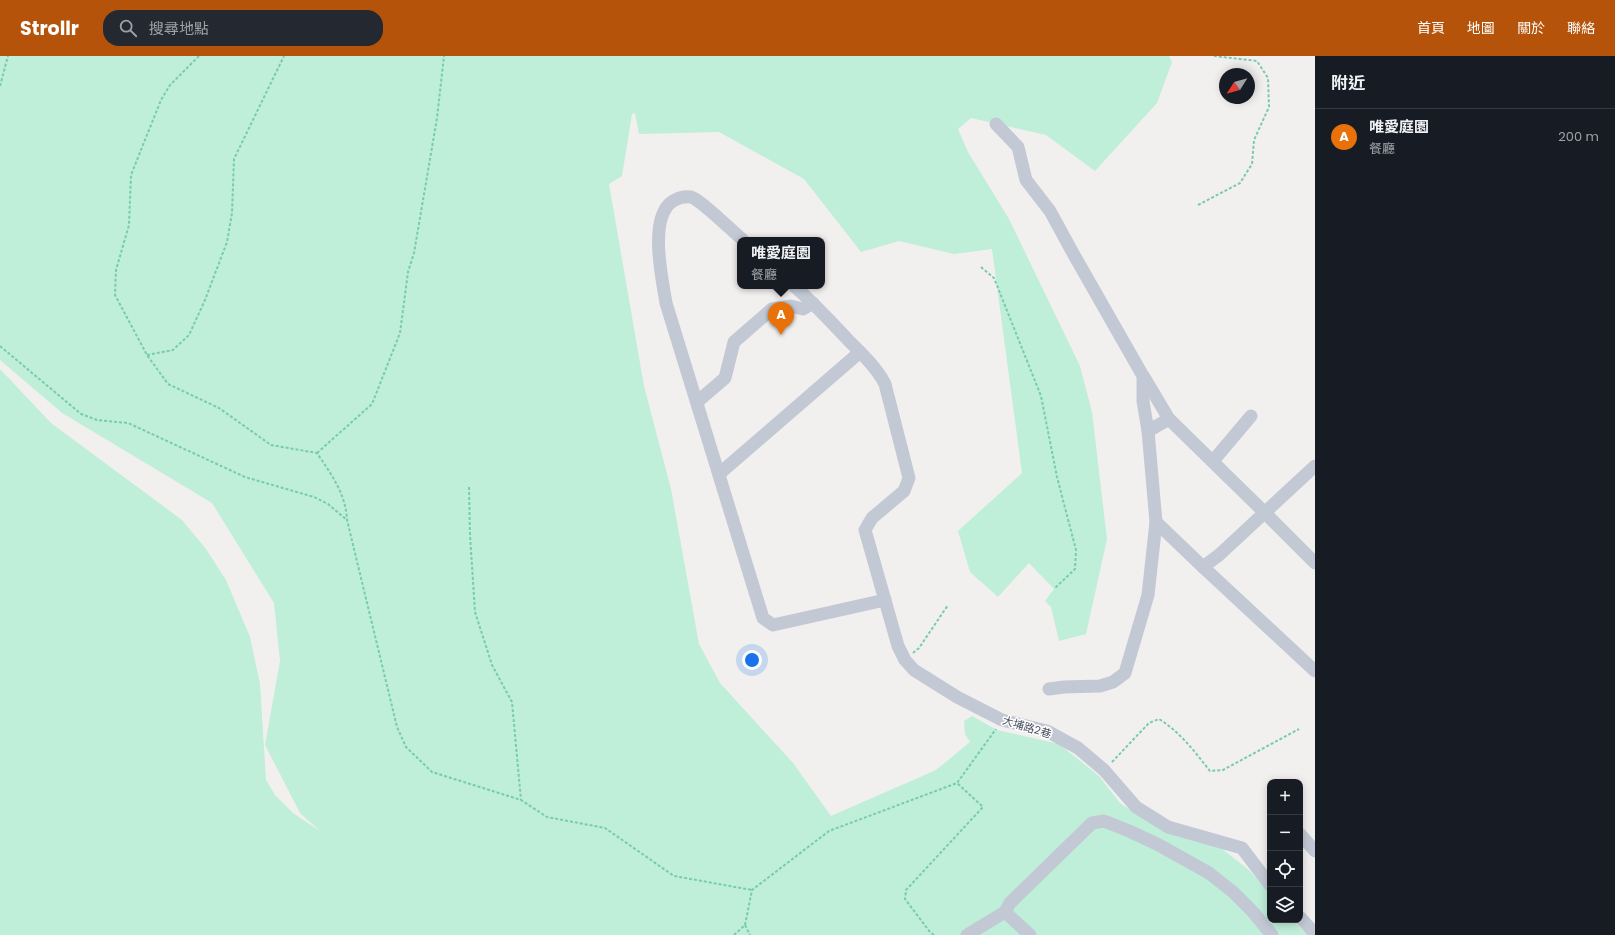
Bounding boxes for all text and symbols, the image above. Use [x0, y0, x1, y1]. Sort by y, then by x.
search box [103, 10, 383, 46]
text: Strollr [20, 15, 79, 42]
icon: search [117, 17, 139, 39]
text: 搜尋地點 [149, 18, 209, 39]
text: 首頁 [1417, 18, 1445, 38]
text: 地圖 [1467, 18, 1495, 38]
text: 關於 [1517, 18, 1545, 38]
text: 聯絡 [1567, 18, 1595, 38]
north arrow [1219, 68, 1255, 104]
text: 附近 [1331, 71, 1365, 95]
text: 唯愛庭園 [1369, 116, 1429, 137]
text: A [1339, 127, 1349, 146]
text: 200 m [1558, 127, 1599, 146]
text: 餐廳 [1369, 139, 1395, 158]
popup [737, 237, 825, 289]
text: 唯愛庭園 [751, 242, 811, 263]
text: 餐廳 [751, 265, 777, 284]
pin: A [768, 302, 794, 335]
your location [742, 650, 762, 670]
street label: 大埔路2巷 [1001, 712, 1053, 742]
map controls [1267, 779, 1303, 923]
button: + [1267, 779, 1303, 815]
button: − [1267, 815, 1303, 851]
button: locate [1267, 851, 1303, 887]
button: layers [1267, 887, 1303, 923]

